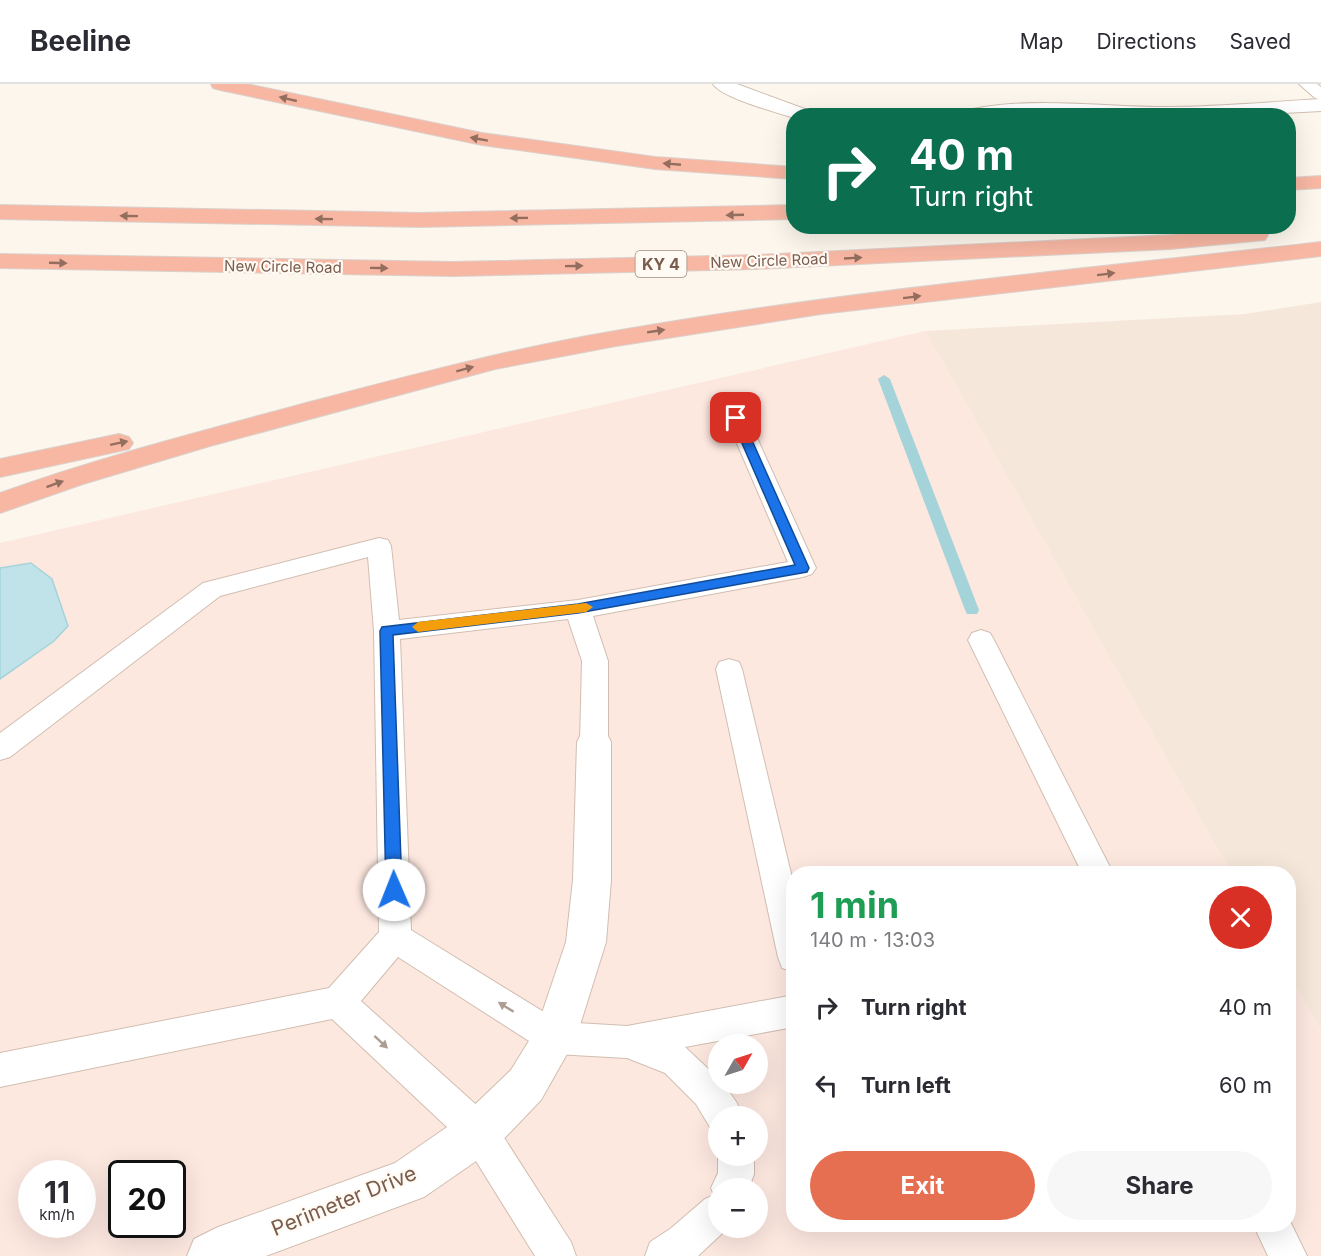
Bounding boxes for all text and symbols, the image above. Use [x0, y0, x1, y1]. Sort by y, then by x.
text: Beeline [30, 24, 131, 58]
text: Map [1020, 29, 1063, 54]
text: Directions [1096, 29, 1197, 54]
text: Saved [1230, 29, 1291, 54]
one-way arrow [278, 94, 297, 103]
text: 40 m [909, 129, 1014, 180]
icon: right [810, 132, 888, 210]
one-way arrow [469, 134, 488, 143]
one-way arrow [663, 159, 682, 169]
text: Turn right [909, 180, 1033, 213]
one-way arrow [726, 210, 745, 219]
one-way arrow [120, 212, 139, 221]
one-way arrow [315, 214, 334, 224]
one-way arrow [510, 214, 529, 223]
street label: New Circle Road [710, 249, 828, 272]
road number: KY 4 [636, 251, 686, 277]
one-way arrow [844, 253, 863, 262]
street label: New Circle Road [224, 256, 342, 277]
one-way arrow [49, 258, 68, 268]
one-way arrow [565, 261, 584, 271]
one-way arrow [370, 263, 389, 273]
one-way arrow [1096, 270, 1115, 279]
one-way arrow [903, 292, 922, 302]
one-way arrow [647, 326, 666, 335]
one-way arrow [456, 364, 474, 374]
pin [710, 392, 761, 443]
icon: arrive [719, 401, 752, 434]
one-way arrow [110, 438, 129, 447]
one-way arrow [46, 478, 64, 488]
position arrow [362, 858, 426, 922]
text: 1 min [810, 883, 899, 927]
button: close [1209, 886, 1272, 949]
text: 140 m · 13:03 [810, 928, 935, 952]
icon: right [810, 991, 843, 1024]
text: Turn right [861, 994, 967, 1020]
text: 40 m [1218, 994, 1272, 1020]
one-way arrow [498, 1001, 514, 1012]
north arrow [708, 1034, 768, 1094]
map controls [708, 1034, 768, 1238]
one-way arrow [374, 1035, 389, 1049]
icon: left [810, 1069, 843, 1102]
text: Turn left [861, 1072, 951, 1098]
text: 60 m [1219, 1072, 1272, 1098]
button: + [708, 1106, 768, 1166]
button: Exit [810, 1151, 1035, 1220]
button: Share [1047, 1151, 1272, 1220]
speed limit sign: 20 [108, 1160, 186, 1238]
street label: Perimeter Drive [268, 1160, 420, 1241]
text: 11 [44, 1174, 70, 1210]
button: − [708, 1178, 768, 1238]
text: km/h [39, 1205, 75, 1224]

